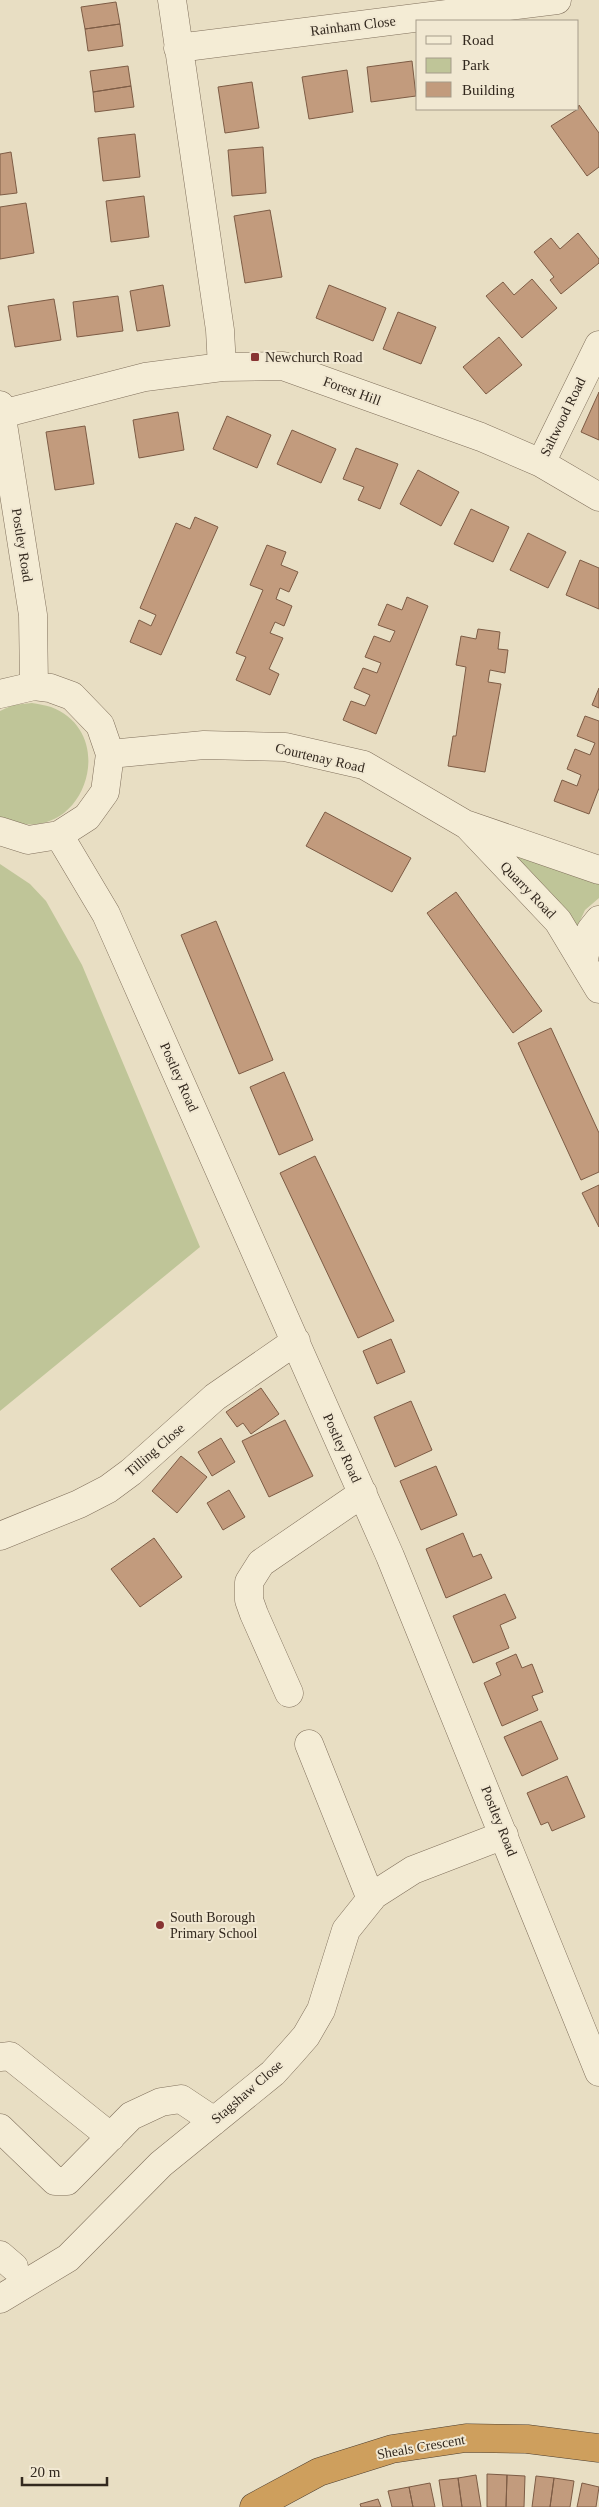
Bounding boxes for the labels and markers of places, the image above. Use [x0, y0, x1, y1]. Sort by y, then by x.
place label: Newchurch Road [265, 350, 363, 365]
marker: Newchurch Road [249, 351, 261, 363]
place label: South Borough Primary School [170, 1910, 258, 1941]
marker: South Borough Primary School [154, 1919, 166, 1931]

